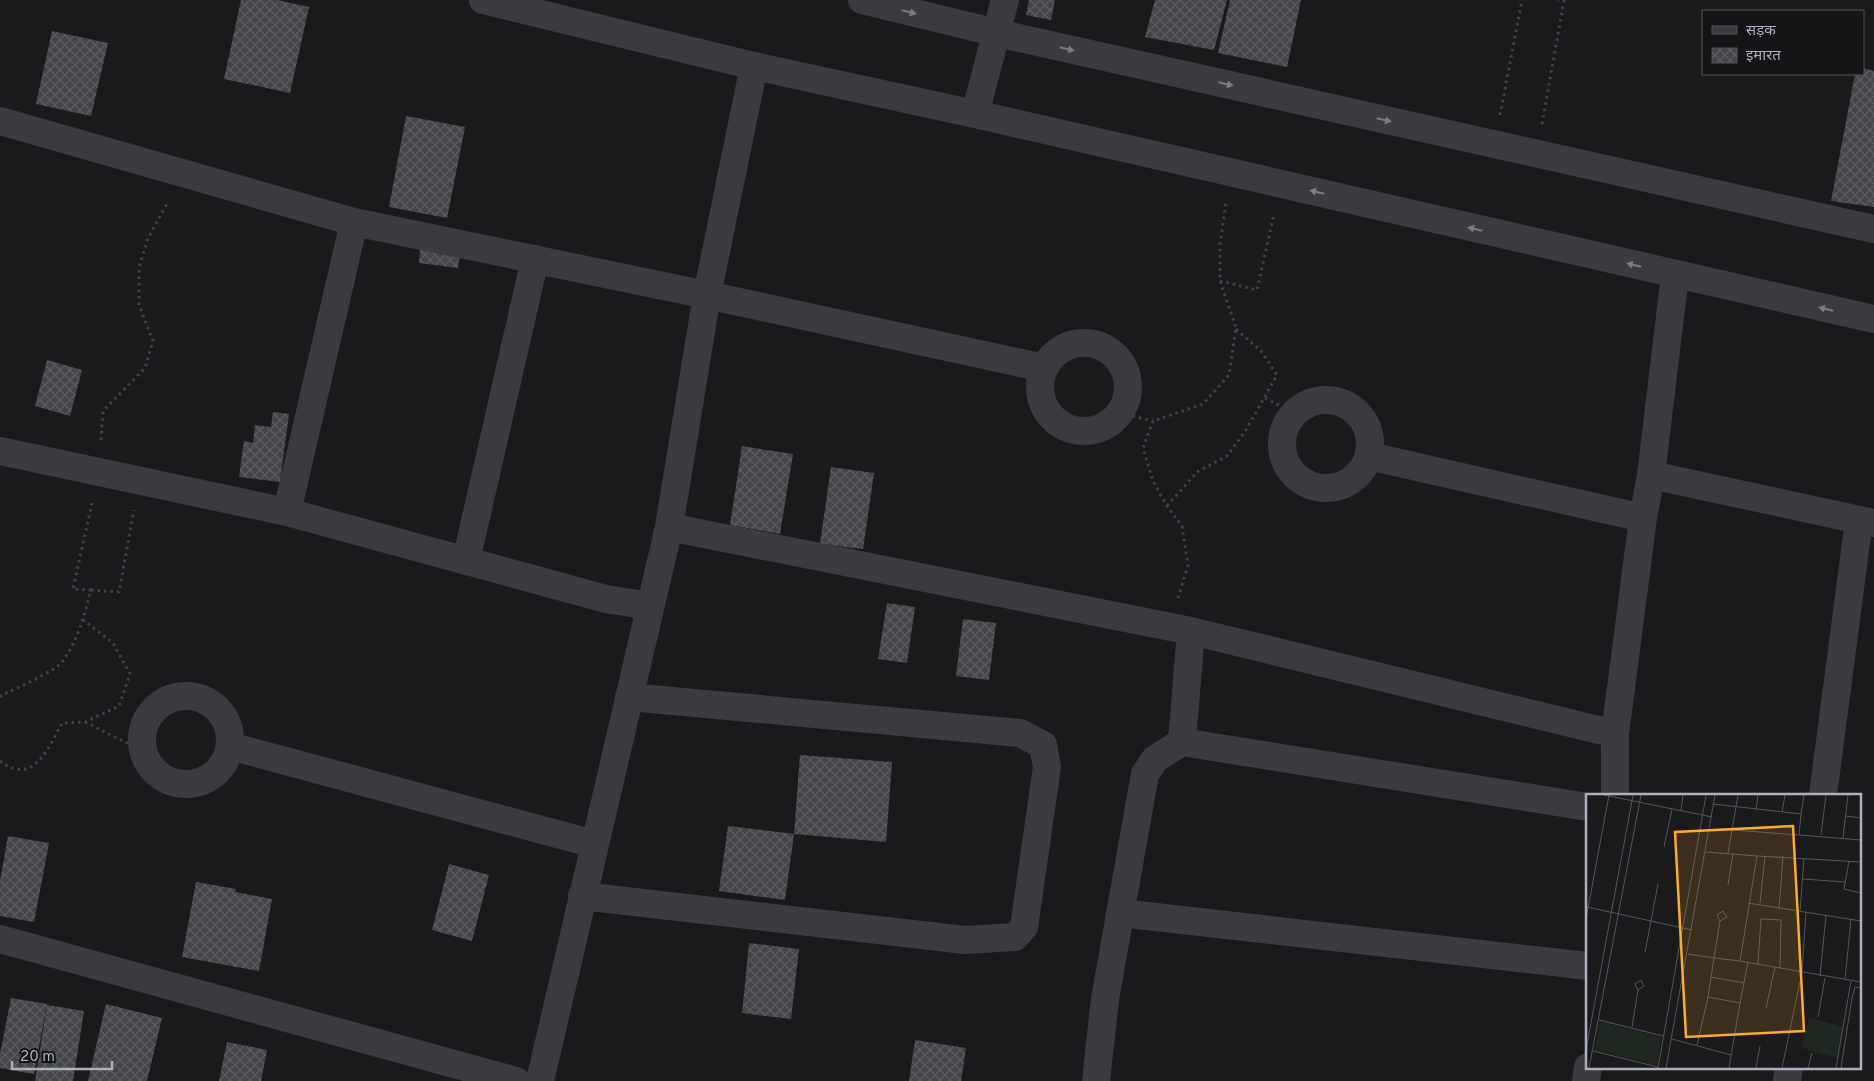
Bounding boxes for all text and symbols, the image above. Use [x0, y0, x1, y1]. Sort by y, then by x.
one-way arrow [902, 8, 917, 16]
legend [1702, 10, 1864, 75]
text: सड़क [1746, 22, 1776, 41]
one-way arrow [1060, 45, 1075, 53]
text: इमारत [1746, 47, 1781, 66]
one-way arrow [1218, 80, 1233, 88]
one-way arrow [1377, 116, 1392, 124]
one-way arrow [1310, 188, 1325, 196]
one-way arrow [1468, 225, 1483, 233]
one-way arrow [1626, 261, 1641, 269]
one-way arrow [1819, 305, 1834, 313]
inset map [1586, 794, 1862, 1068]
scale bar [12, 1038, 112, 1070]
text: 20 m [20, 1048, 55, 1067]

